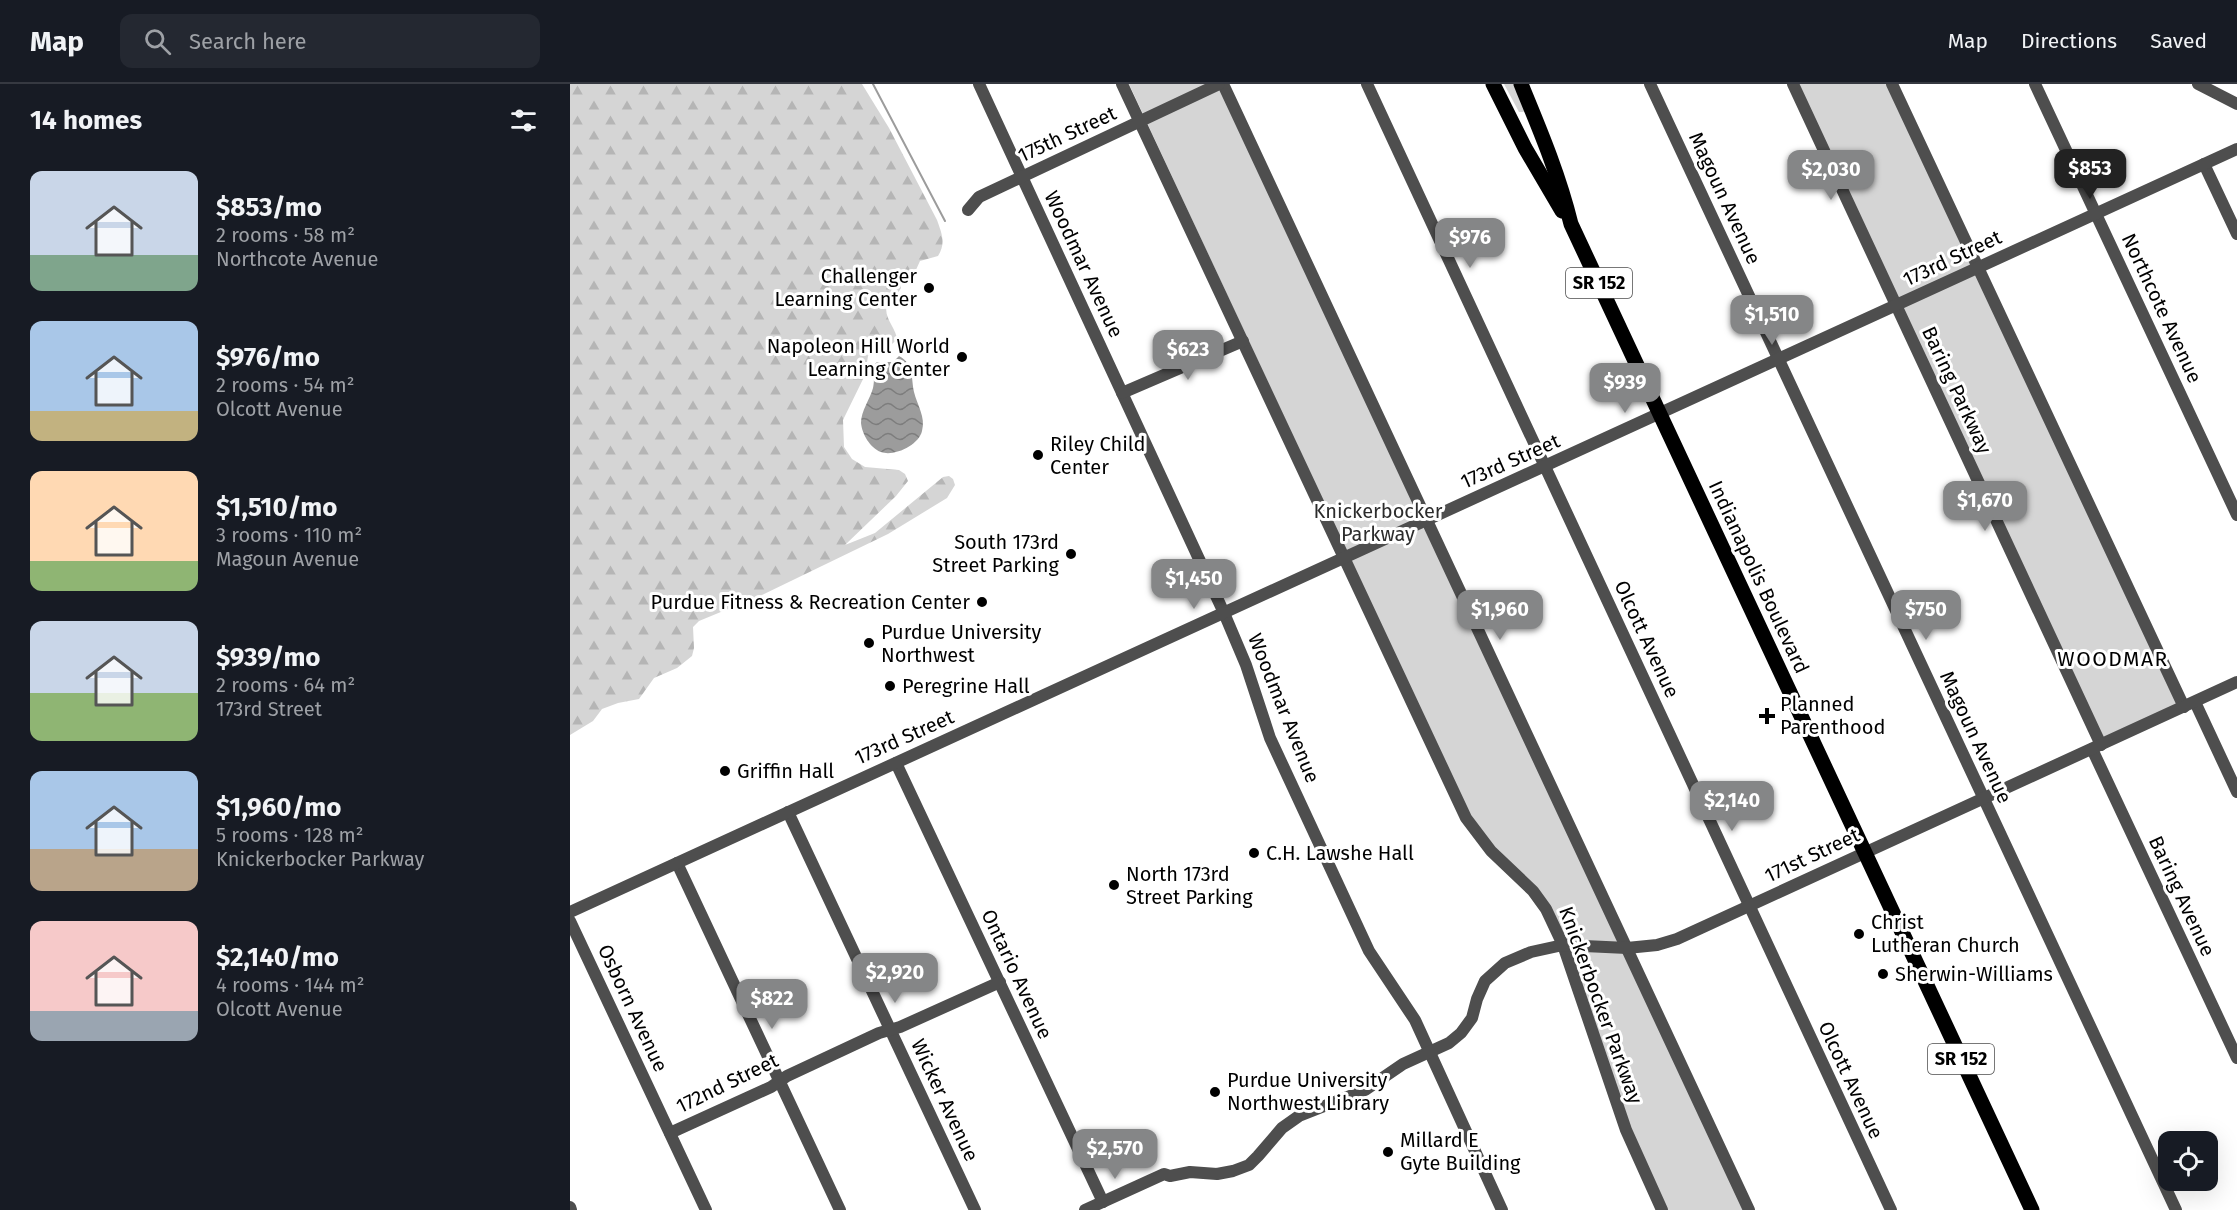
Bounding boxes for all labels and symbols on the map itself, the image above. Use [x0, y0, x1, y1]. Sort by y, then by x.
street label: 175th Street [1014, 100, 1121, 167]
street label: Magoun Avenue [1684, 128, 1766, 268]
pin: $853 [2054, 149, 2126, 200]
pin: $2,030 [1782, 150, 1880, 201]
street label: Woodmar Avenue [1040, 187, 1128, 341]
pin: $976 [1434, 218, 1506, 269]
street label: 173rd Street [1899, 224, 2006, 291]
street label: Northcote Avenue [2117, 229, 2207, 387]
place label: Challenger Learning Center [775, 264, 917, 311]
road number: SR 152 [1566, 268, 1632, 298]
marker: Challenger Learning Center [922, 281, 936, 295]
pin: $1,510 [1723, 295, 1821, 346]
street label: Baring Parkway [1917, 323, 1997, 458]
pin: $623 [1152, 330, 1224, 381]
place label: Napoleon Hill World Learning Center [767, 334, 950, 381]
marker: Napoleon Hill World Learning Center [955, 350, 969, 364]
pin: $939 [1589, 363, 1661, 414]
street label: 173rd Street [1457, 428, 1564, 494]
place label: Riley Child Center [1050, 432, 1146, 479]
marker: Riley Child Center [1031, 448, 1045, 462]
street label: Indianapolis Boulevard [1704, 477, 1814, 677]
pin: $1,670 [1936, 481, 2034, 532]
park label: Knickerbocker Parkway [1313, 499, 1443, 546]
place label: South 173rd Street Parking [932, 530, 1060, 577]
marker: South 173rd Street Parking [1064, 547, 1078, 561]
pin: $1,450 [1145, 559, 1243, 610]
street label: Olcott Avenue [1609, 577, 1685, 701]
place label: Purdue Fitness & Recreation Center [651, 590, 970, 614]
pin: $1,960 [1451, 590, 1549, 641]
pin: $750 [1890, 590, 1962, 641]
marker: Purdue Fitness & Recreation Center [975, 595, 989, 609]
place label: Purdue University Northwest [881, 620, 1041, 667]
street label: Woodmar Avenue [1243, 630, 1325, 786]
marker: Purdue University Northwest [862, 636, 876, 650]
district label: WOODMAR [2057, 646, 2169, 672]
street label: Magoun Avenue [1935, 667, 2017, 807]
place label: Peregrine Hall [902, 674, 1030, 698]
marker: Peregrine Hall [883, 679, 897, 693]
place label: Planned Parenthood [1780, 692, 1885, 739]
street label: 173rd Street [851, 704, 958, 770]
marker: Planned Parenthood [1758, 707, 1776, 725]
place label: Griffin Hall [737, 759, 834, 783]
marker: Griffin Hall [718, 764, 732, 778]
pin: $2,140 [1683, 781, 1781, 832]
street label: 171st Street [1761, 822, 1864, 887]
street label: Baring Avenue [2144, 832, 2220, 960]
place label: C.H. Lawshe Hall [1266, 841, 1414, 865]
marker: C.H. Lawshe Hall [1247, 846, 1261, 860]
place label: North 173rd Street Parking [1126, 862, 1253, 909]
marker: North 173rd Street Parking [1107, 878, 1121, 892]
street label: Knickerbocker Parkway [1554, 903, 1648, 1107]
street label: Ontario Avenue [976, 905, 1058, 1043]
place label: Christ Lutheran Church [1871, 910, 2020, 957]
marker: Christ Lutheran Church [1852, 927, 1866, 941]
street label: Osborn Avenue [593, 940, 673, 1076]
pin: $2,920 [846, 953, 944, 1004]
place label: Sherwin-Williams [1895, 962, 2053, 986]
marker: Sherwin-Williams [1876, 967, 1890, 981]
pin: $822 [736, 979, 808, 1030]
street label: Olcott Avenue [1813, 1018, 1889, 1142]
street label: Wicker Avenue [906, 1035, 984, 1165]
road number: SR 152 [1928, 1044, 1994, 1074]
street label: 172nd Street [672, 1048, 783, 1118]
place label: Purdue University Northwest Library [1227, 1068, 1389, 1115]
marker: Purdue University Northwest Library [1208, 1085, 1222, 1099]
place label: Millard E Gyte Building [1400, 1128, 1521, 1175]
pin: $2,570 [1066, 1129, 1164, 1180]
marker: Millard E Gyte Building [1381, 1145, 1395, 1159]

